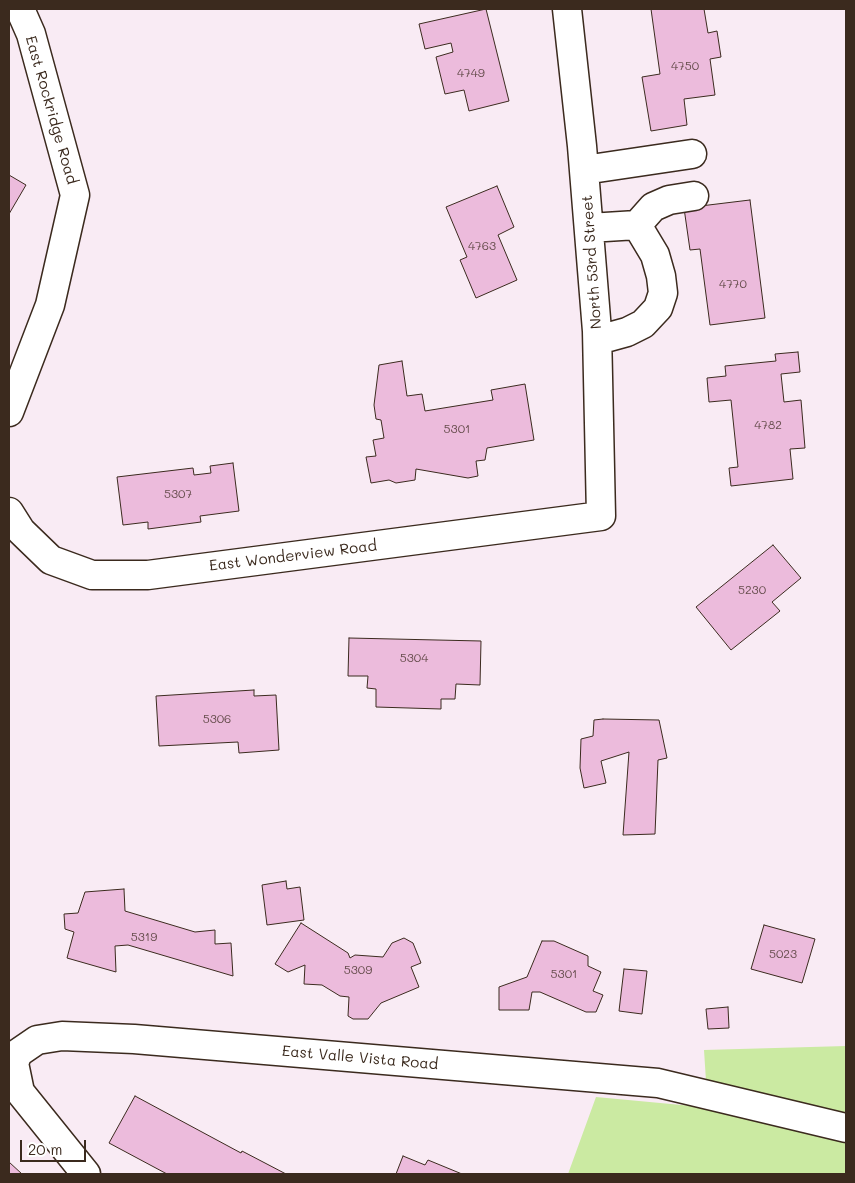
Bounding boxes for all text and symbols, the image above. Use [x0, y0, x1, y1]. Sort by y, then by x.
street label: East Rockridge Road [21, 34, 81, 186]
house number: 4750 [671, 59, 699, 73]
house number: 4749 [457, 66, 485, 80]
street label: North 53rd Street [578, 194, 606, 330]
house number: 4763 [468, 239, 496, 253]
house number: 4770 [719, 277, 747, 291]
house number: 4782 [754, 418, 782, 432]
house number: 5301 [444, 422, 470, 436]
house number: 5307 [164, 487, 192, 501]
street label: East Wonderview Road [208, 537, 378, 575]
house number: 5230 [738, 583, 766, 597]
house number: 5304 [400, 651, 428, 665]
house number: 5306 [203, 712, 231, 726]
house number: 5319 [131, 930, 157, 944]
house number: 5023 [769, 947, 797, 961]
house number: 5309 [344, 963, 372, 977]
house number: 5301 [551, 967, 577, 981]
street label: East Valle Vista Road [281, 1042, 439, 1074]
scale bar [22, 1130, 89, 1162]
text: 20 m [28, 1139, 62, 1159]

